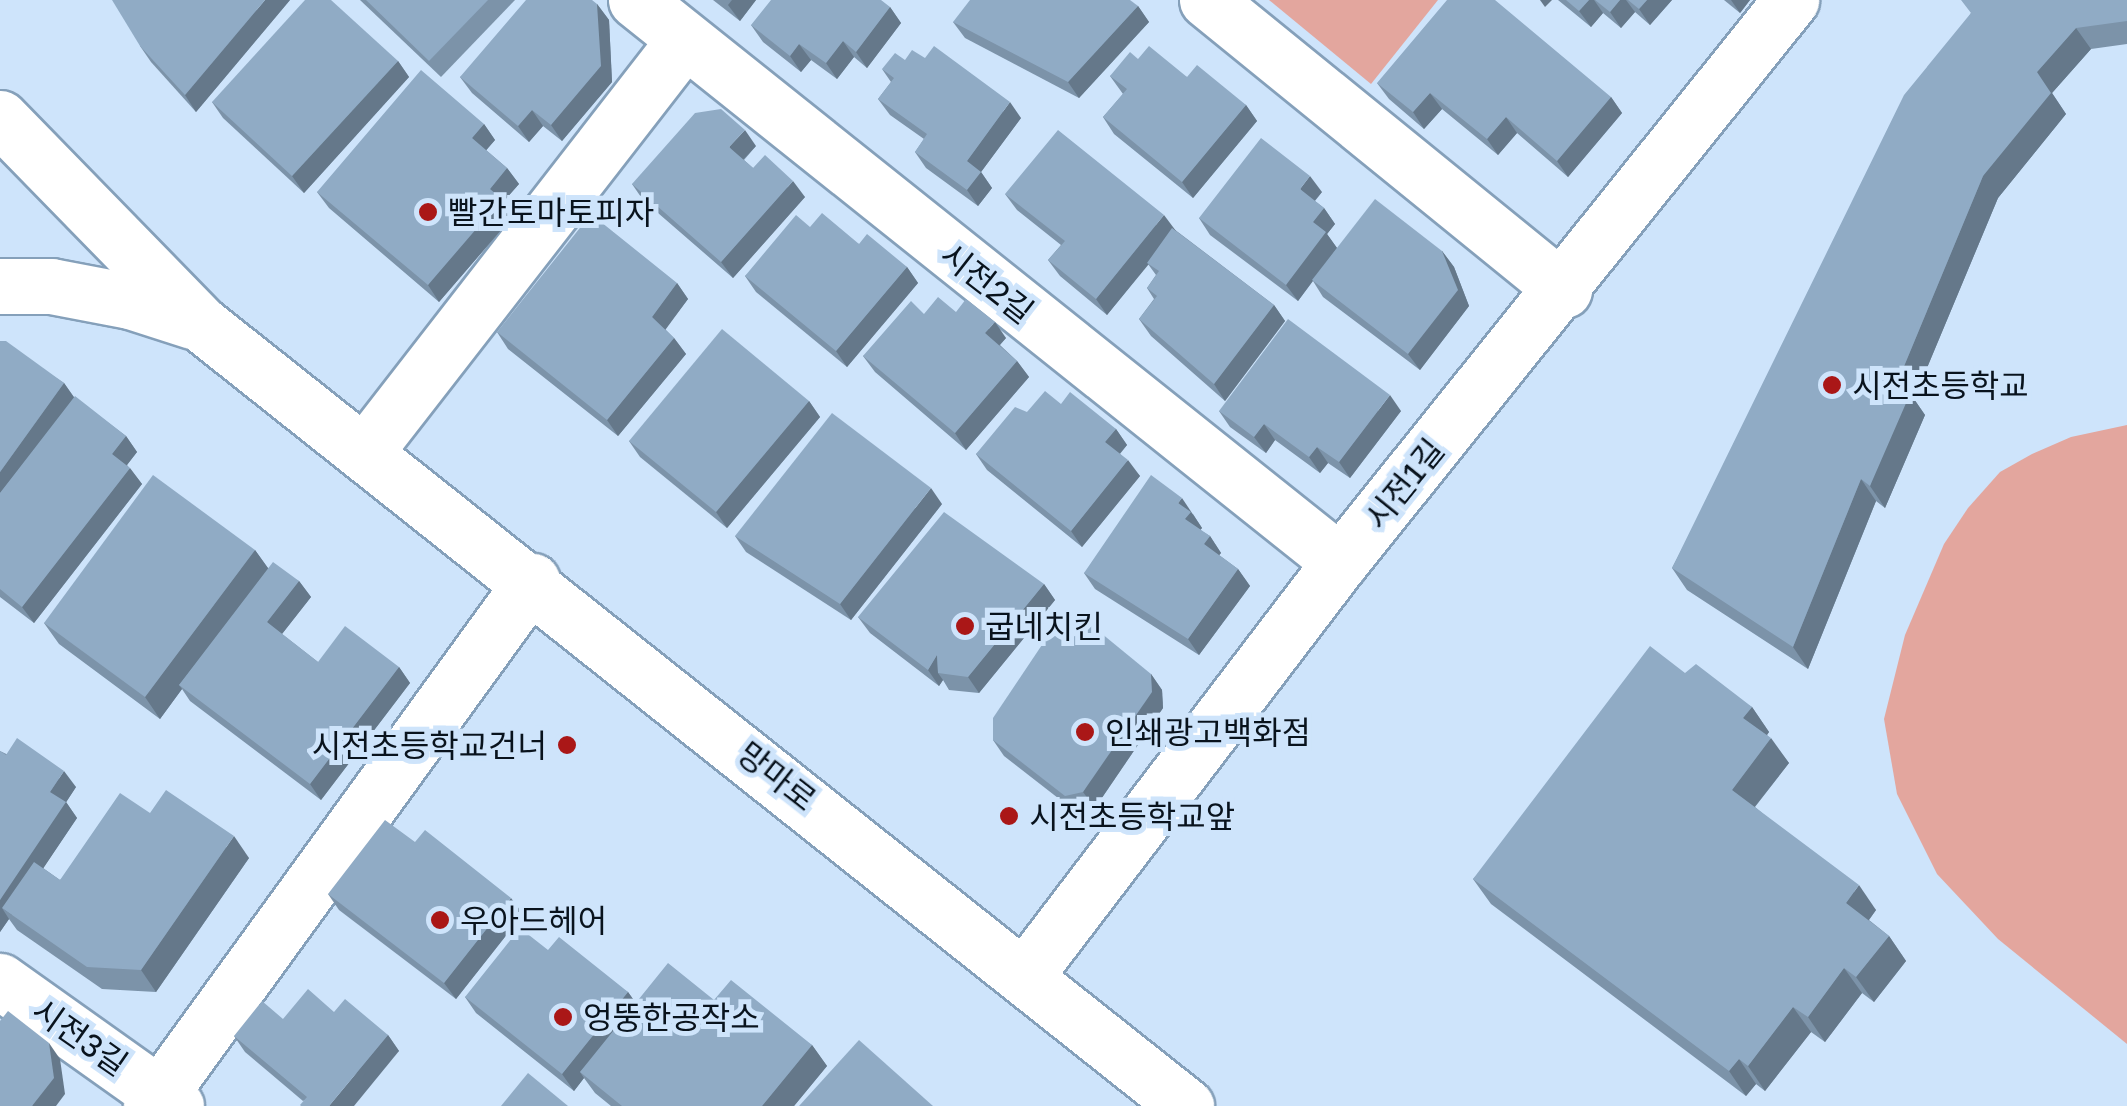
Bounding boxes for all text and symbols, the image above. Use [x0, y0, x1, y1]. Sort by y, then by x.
place label: 빨간토마토피자 [448, 193, 654, 231]
marker: 빨간토마토피자 [417, 201, 439, 223]
street label: 시전2길 [933, 235, 1041, 331]
place label: 시전초등학교 [1852, 366, 2029, 404]
marker: 시전초등학교 [1821, 374, 1843, 396]
street label: 시전1길 [1356, 432, 1452, 536]
place label: 굽네치킨 [985, 607, 1103, 645]
marker: 굽네치킨 [954, 615, 976, 637]
place label: 인쇄광고백화점 [1105, 713, 1311, 751]
marker: 인쇄광고백화점 [1074, 721, 1096, 743]
place label: 시전초등학교건너 [311, 726, 547, 764]
marker: 시전초등학교건너 [556, 734, 578, 756]
street label: 망마로 [730, 734, 824, 818]
place label: 시전초등학교앞 [1029, 797, 1235, 835]
marker: 시전초등학교앞 [998, 805, 1020, 827]
place label: 우아드헤어 [460, 901, 607, 939]
marker: 우아드헤어 [429, 909, 451, 931]
street label: 시전3길 [25, 991, 135, 1083]
place label: 엉뚱한공작소 [583, 998, 760, 1036]
marker: 엉뚱한공작소 [552, 1006, 574, 1028]

